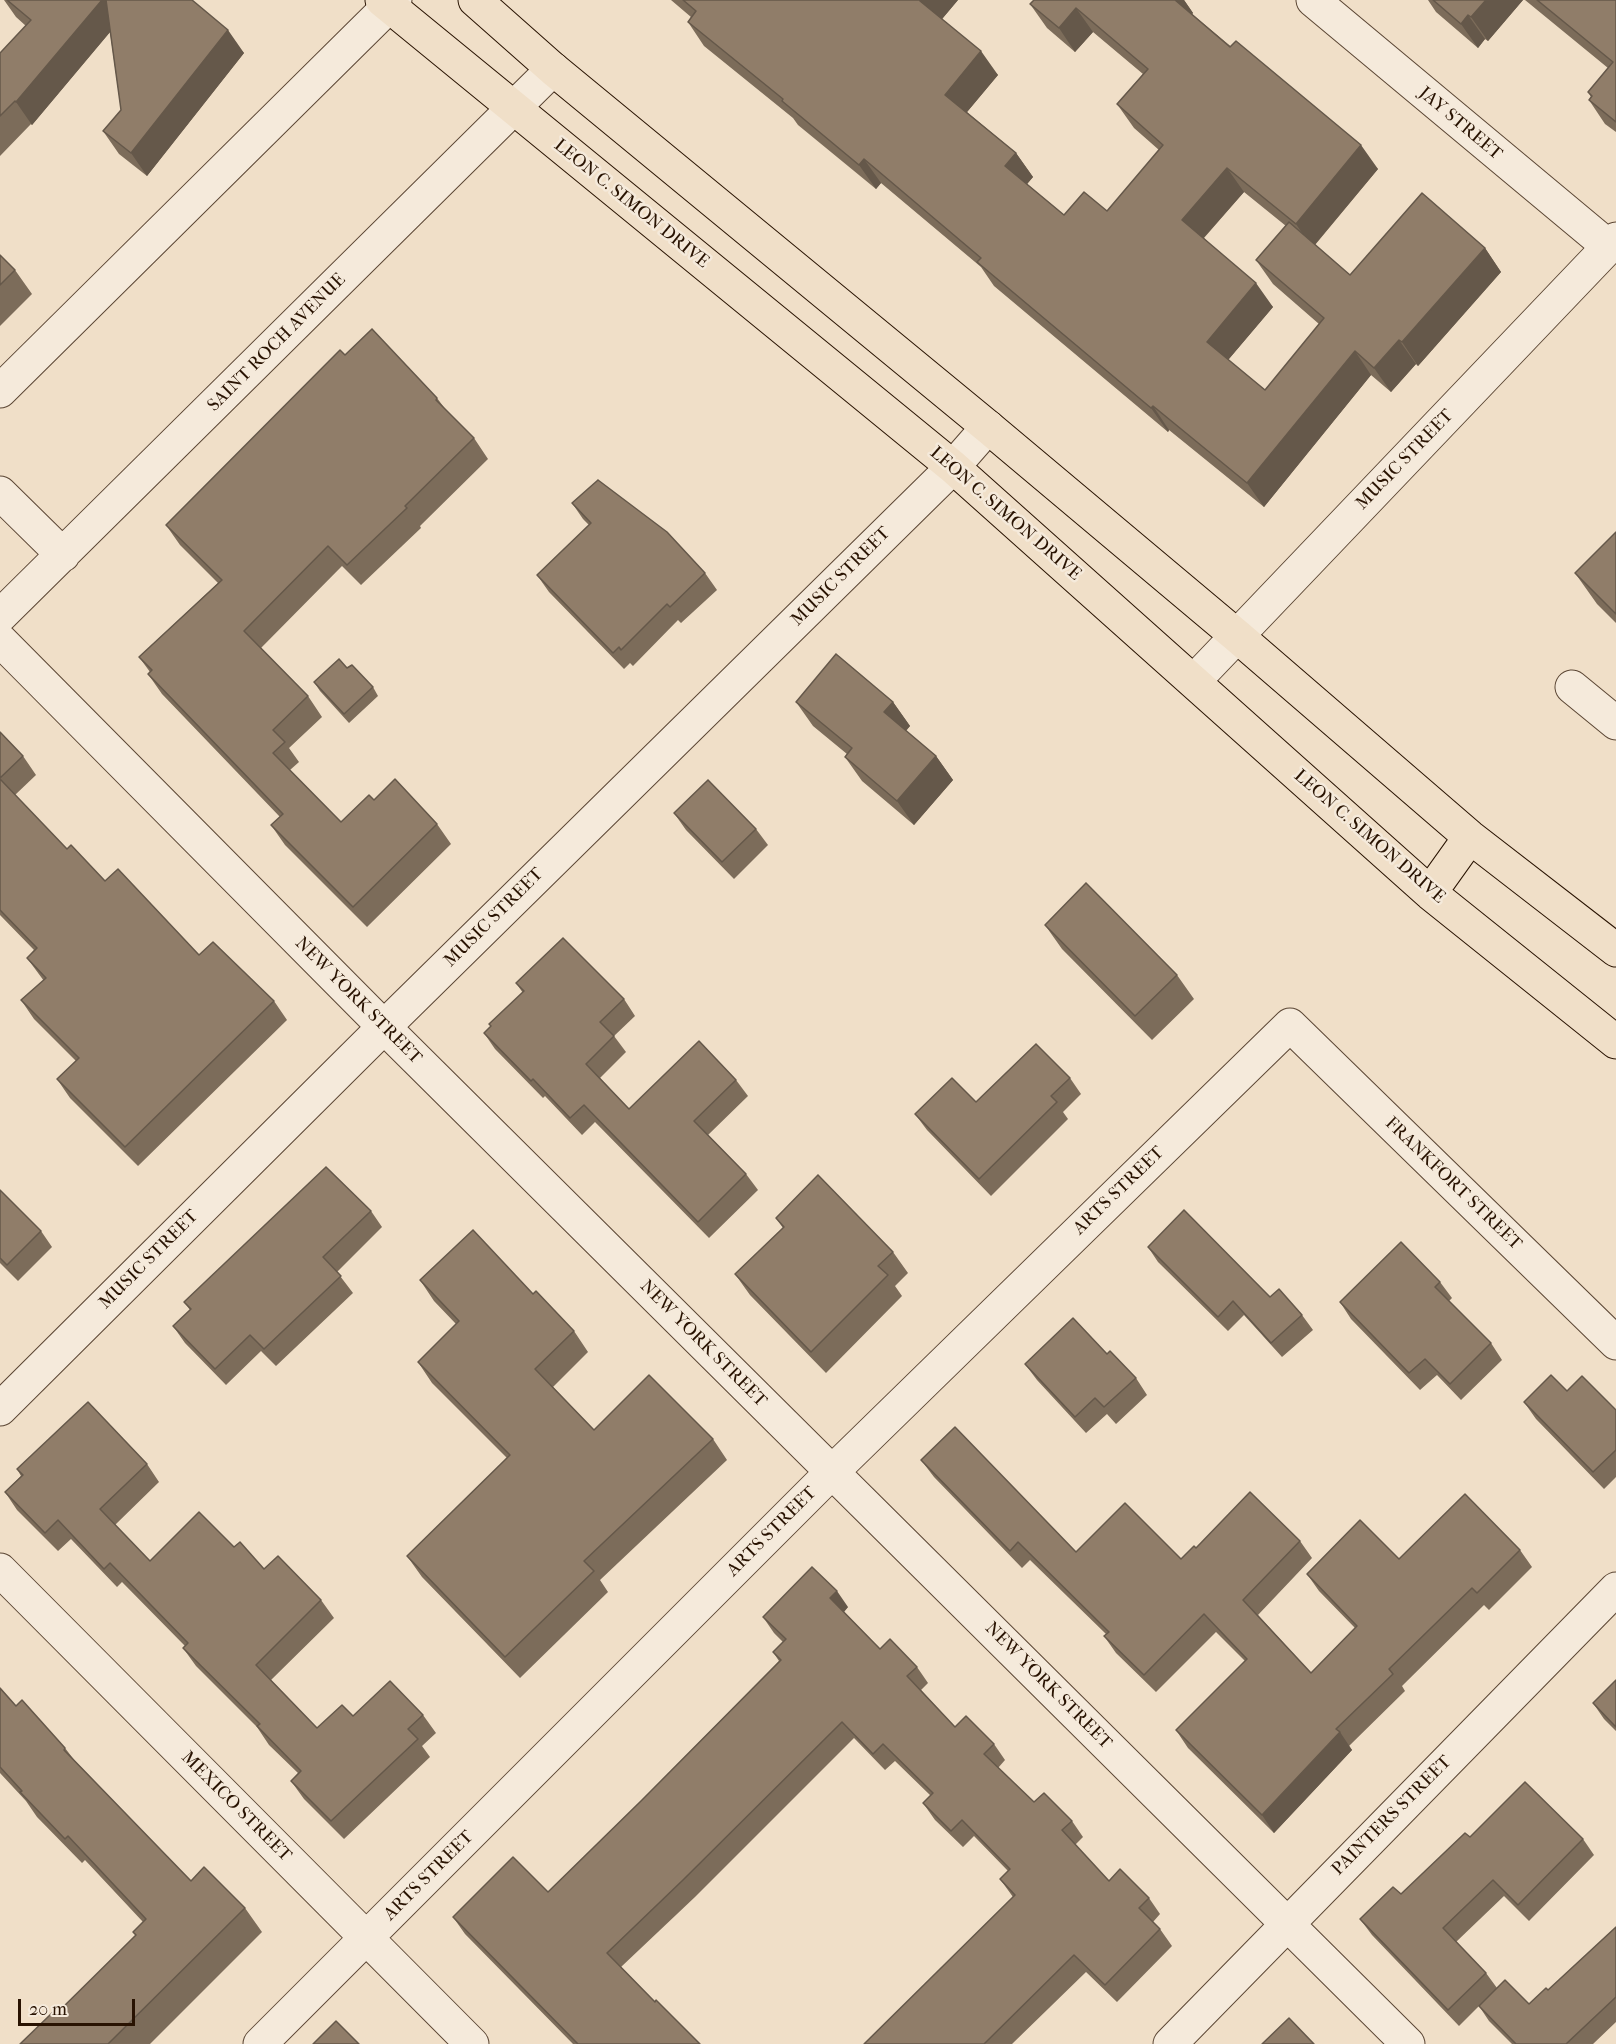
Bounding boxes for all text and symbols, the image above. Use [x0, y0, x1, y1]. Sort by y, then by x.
street label: JAY STREET [1414, 83, 1506, 165]
street label: LEON C. SIMON DRIVE [549, 135, 713, 273]
street label: SAINT ROCH AVENUE [203, 269, 351, 417]
street label: MUSIC STREET [1352, 405, 1458, 515]
street label: LEON C. SIMON DRIVE [925, 443, 1085, 585]
street label: MUSIC STREET [787, 523, 895, 631]
street label: LEON C. SIMON DRIVE [1289, 766, 1449, 908]
street label: MUSIC STREET [440, 864, 548, 972]
street label: NEW YORK STREET [290, 933, 426, 1069]
street label: FRANKFORT STREET [1380, 1113, 1526, 1255]
street label: ARTS STREET [1069, 1142, 1169, 1240]
street label: MUSIC STREET [95, 1206, 203, 1314]
street label: NEW YORK STREET [635, 1276, 771, 1412]
street label: ARTS STREET [723, 1483, 821, 1581]
street label: NEW YORK STREET [980, 1618, 1116, 1754]
street label: MEXICO STREET [176, 1747, 296, 1867]
street label: PAINTERS STREET [1328, 1752, 1456, 1880]
street label: ARTS STREET [380, 1827, 478, 1925]
scale bar [21, 1987, 138, 2025]
text: 20 m [29, 1999, 67, 2020]

